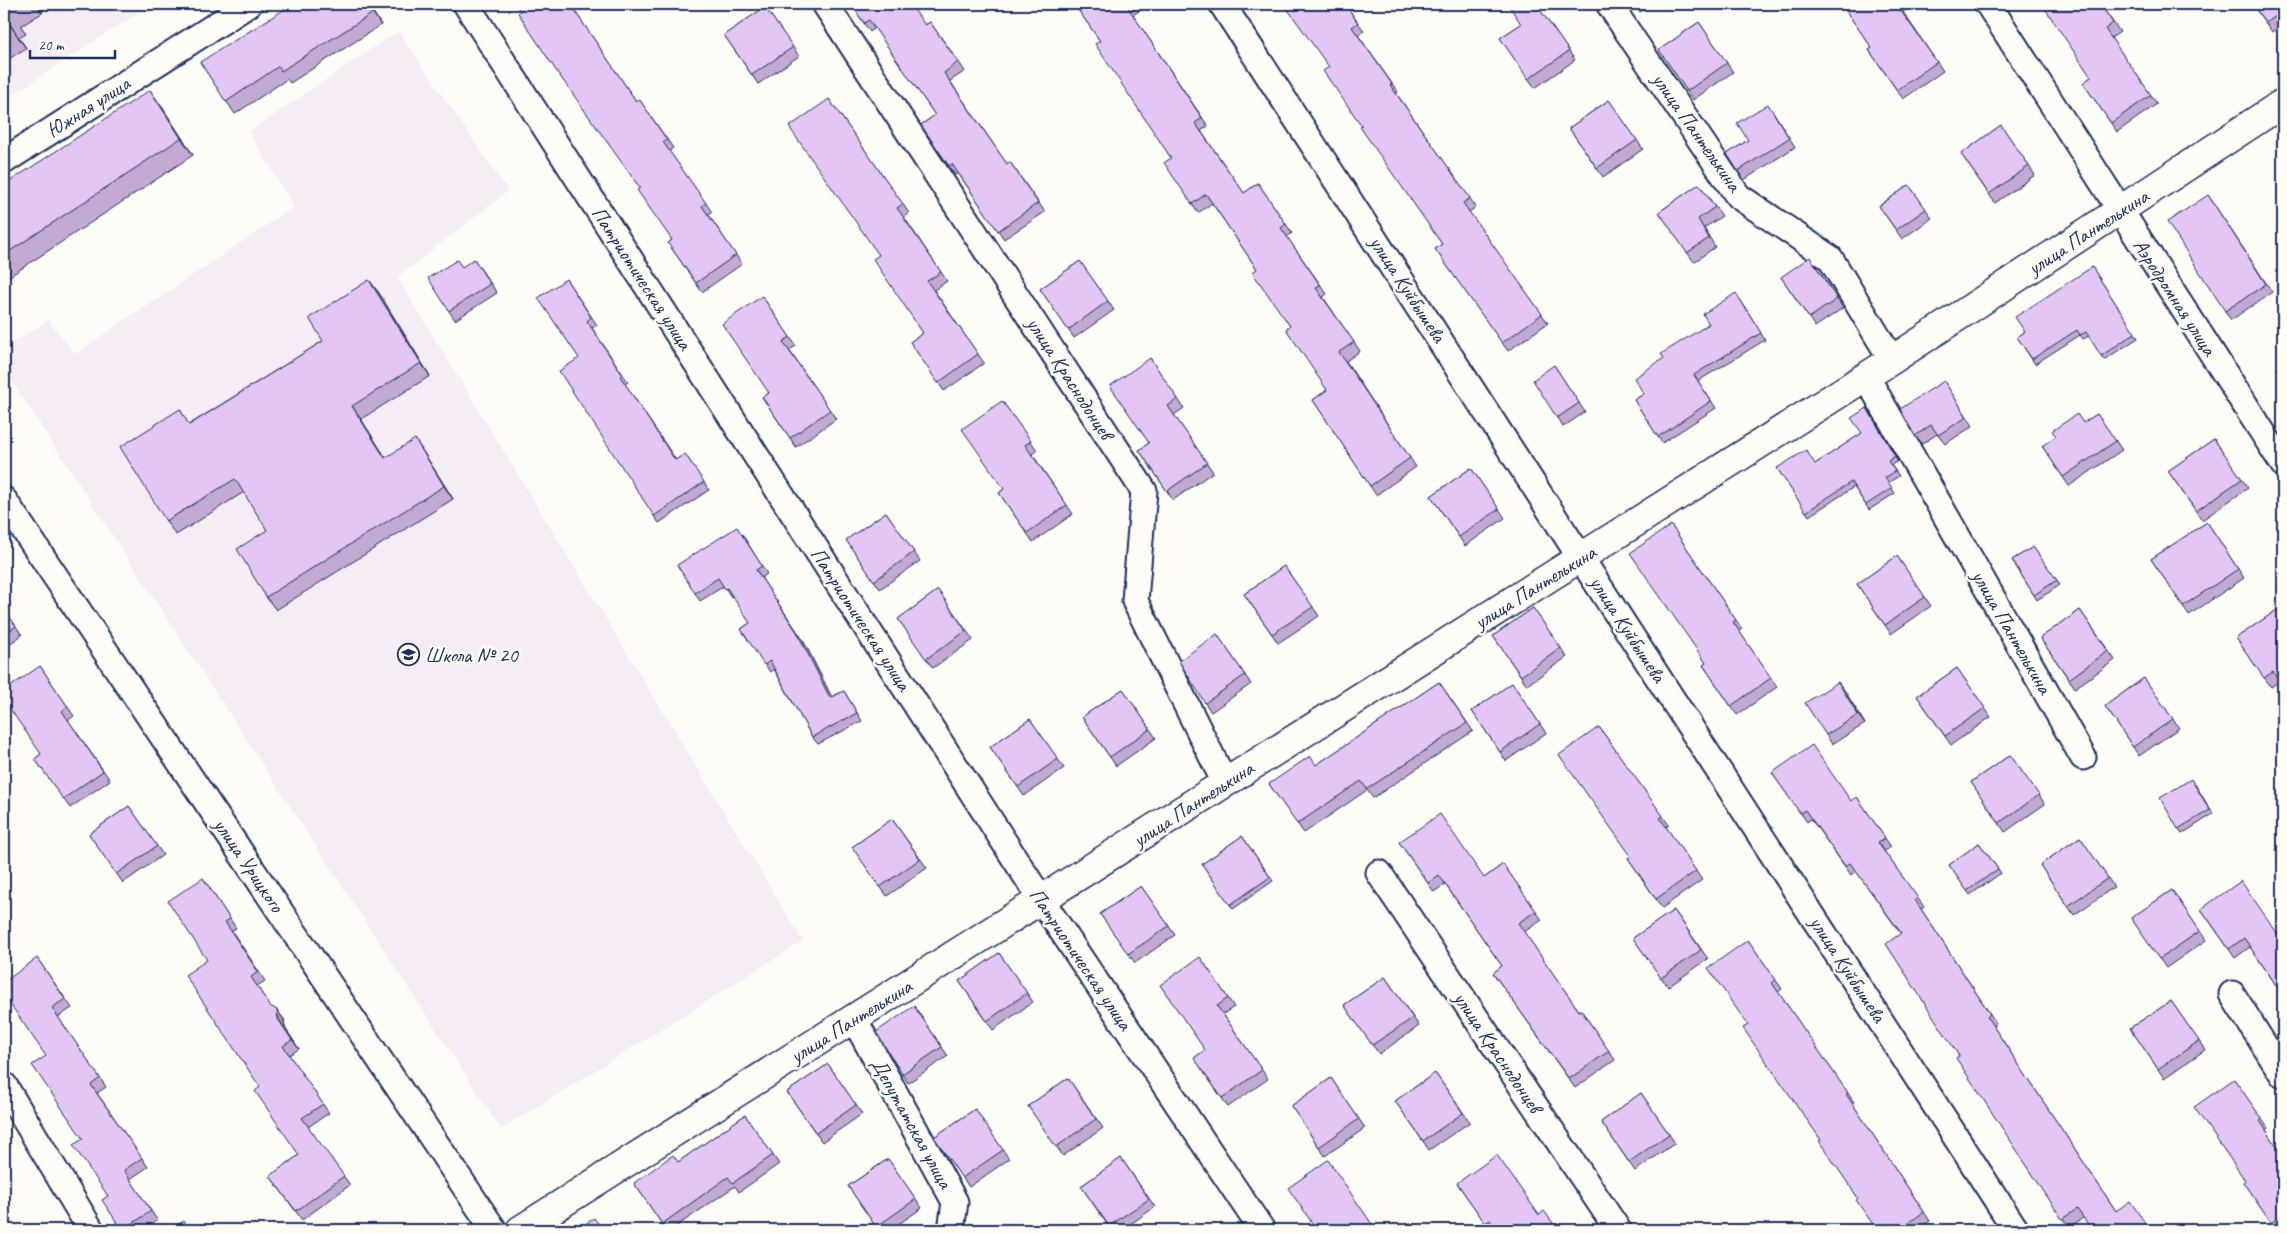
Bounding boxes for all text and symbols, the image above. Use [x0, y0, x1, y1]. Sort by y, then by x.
scale bar [30, 28, 115, 60]
text: 20 m [38, 36, 65, 55]
street label: улица Пантелькина [1645, 66, 1749, 198]
street label: Южная улица [41, 70, 136, 144]
street label: улица Пантелькина [2021, 182, 2155, 282]
street label: Патриотическая улица [586, 201, 699, 356]
street label: улица Куйбышева [1363, 229, 1453, 348]
street label: Аэродромная улица [2128, 234, 2223, 362]
street label: улица Краснодонцев [1020, 310, 1122, 448]
street label: улица Пантелькина [1467, 538, 1602, 636]
street label: Патриотическая улица [805, 542, 918, 697]
street label: улица Пантелькина [1965, 564, 2059, 700]
street label: улица Куйбышева [1583, 569, 1673, 688]
place label: Школа № 20 [425, 642, 519, 668]
school or university icon: Школа № 20 [397, 643, 421, 667]
street label: улица Пантелькина [1126, 754, 1260, 854]
street label: улица Урицкого [207, 811, 291, 918]
street label: Патриотическая улица [1024, 883, 1139, 1037]
street label: улица Куйбышева [1803, 909, 1893, 1028]
street label: улица Пантелькина [783, 972, 918, 1070]
street label: улица Краснодонцев [1447, 985, 1551, 1121]
street label: Депутатская улица [865, 1053, 959, 1194]

